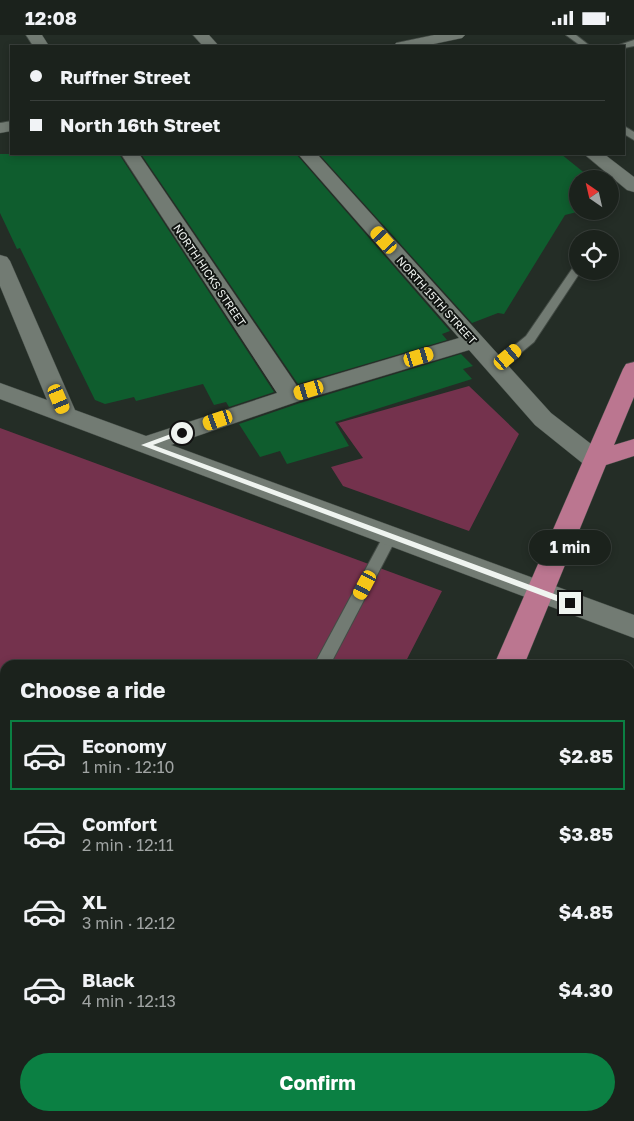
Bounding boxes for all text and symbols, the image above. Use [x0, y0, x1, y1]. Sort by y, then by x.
text: 12:08 [25, 6, 77, 29]
text: Ruffner Street [60, 65, 191, 88]
text: North 16th Street [60, 113, 220, 136]
north arrow [569, 170, 619, 220]
map controls [569, 170, 619, 280]
street label: NORTH HICKS STREET [171, 222, 249, 328]
car [368, 224, 399, 256]
button: locate [569, 230, 619, 280]
street label: NORTH 15TH STREET [394, 254, 480, 346]
car [491, 342, 524, 372]
car [402, 345, 435, 369]
car [292, 378, 325, 402]
car [46, 382, 71, 416]
car [201, 408, 234, 432]
route start [171, 422, 193, 444]
callout: 1 min [529, 531, 611, 565]
text: 1 min [550, 537, 590, 557]
car [351, 568, 378, 602]
route end [559, 592, 581, 614]
text: Choose a ride [20, 676, 166, 703]
icon: car [22, 733, 67, 778]
text: Economy [82, 734, 167, 757]
text: $2.85 [559, 744, 613, 767]
text: 1 min · 12:10 [82, 757, 174, 777]
icon: car [22, 811, 67, 856]
text: Comfort [82, 812, 157, 835]
text: $3.85 [559, 822, 613, 845]
text: 2 min · 12:11 [82, 835, 174, 855]
icon: car [22, 889, 67, 934]
text: XL [82, 890, 107, 913]
text: $4.85 [559, 900, 613, 923]
text: 3 min · 12:12 [82, 913, 175, 933]
icon: car [22, 967, 67, 1012]
text: Black [82, 968, 135, 991]
text: $4.30 [558, 978, 613, 1001]
text: 4 min · 12:13 [82, 991, 176, 1011]
button: Confirm [20, 1053, 615, 1111]

